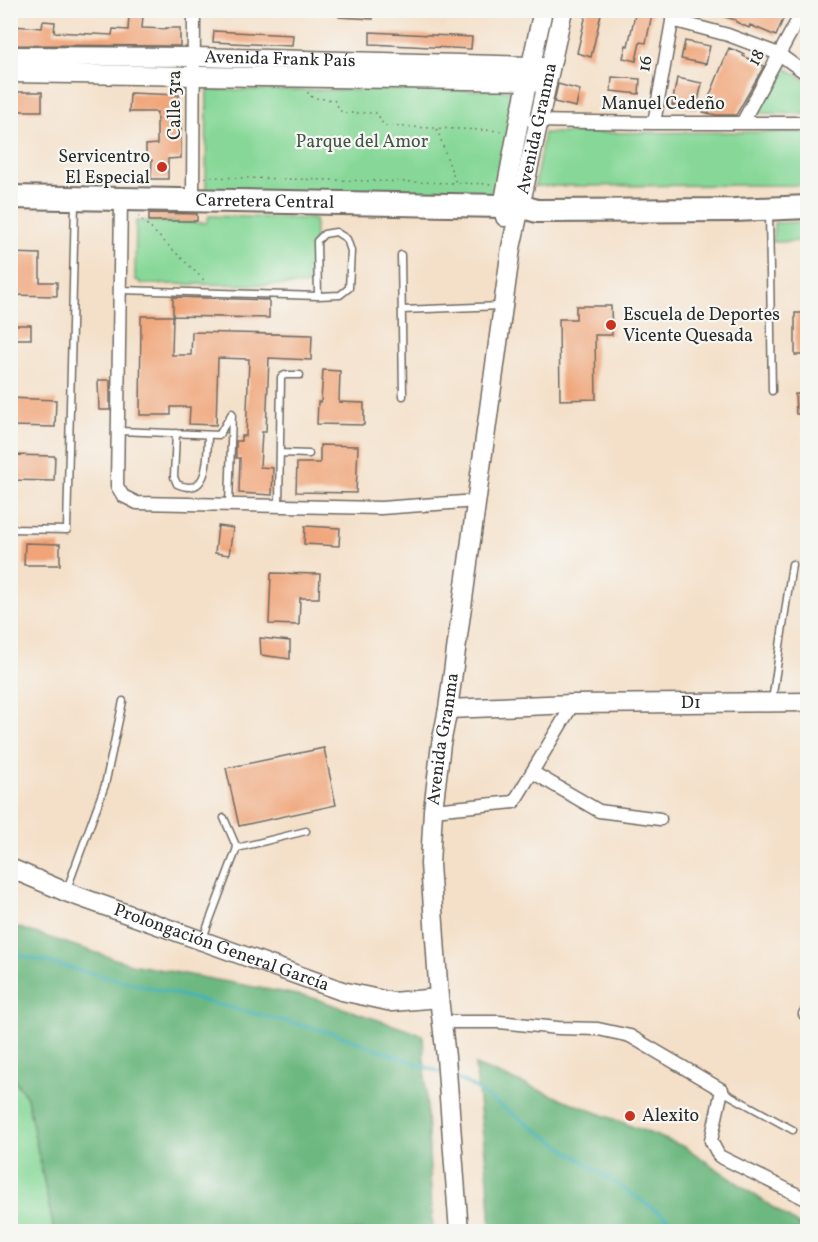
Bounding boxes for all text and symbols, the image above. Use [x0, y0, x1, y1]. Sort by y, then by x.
street label: Avenida Frank País [204, 45, 356, 74]
street label: 18 [742, 45, 772, 71]
street label: 16 [632, 54, 660, 74]
street label: Avenida Granma [511, 61, 564, 197]
street label: Calle 3ra [163, 70, 188, 140]
street label: Manuel Cedeño [601, 92, 725, 117]
park label: Parque del Amor [296, 130, 429, 155]
place label: Servicentro El Especial [58, 145, 150, 191]
marker: Servicentro El Especial [155, 160, 169, 174]
street label: Carretera Central [195, 188, 334, 215]
place label: Escuela de Deportes Vicente Quesada [623, 303, 780, 349]
marker: Escuela de Deportes Vicente Quesada [604, 318, 618, 332]
street label: Avenida Granma [421, 671, 465, 807]
street label: D1 [681, 690, 701, 716]
street label: Prolongación General García [110, 898, 333, 998]
place label: Alexito [642, 1104, 699, 1129]
marker: Alexito [623, 1109, 637, 1123]

